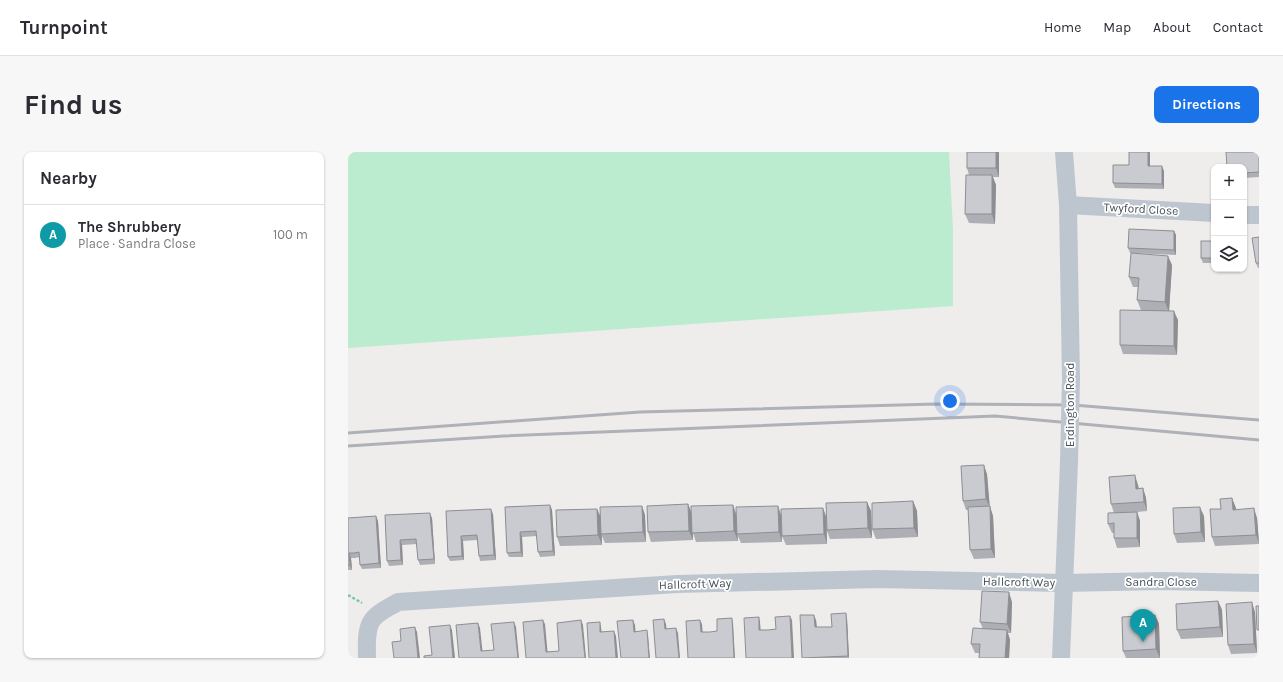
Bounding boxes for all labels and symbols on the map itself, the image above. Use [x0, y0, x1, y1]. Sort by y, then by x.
street label: Twyford Close [1103, 200, 1179, 218]
street label: Erdington Road [1063, 363, 1077, 447]
your location [940, 391, 960, 411]
street label: Hallcroft Way [983, 574, 1056, 590]
street label: Sandra Close [1125, 575, 1197, 589]
street label: Hallcroft Way [659, 576, 732, 592]
pin: A [1130, 609, 1156, 642]

